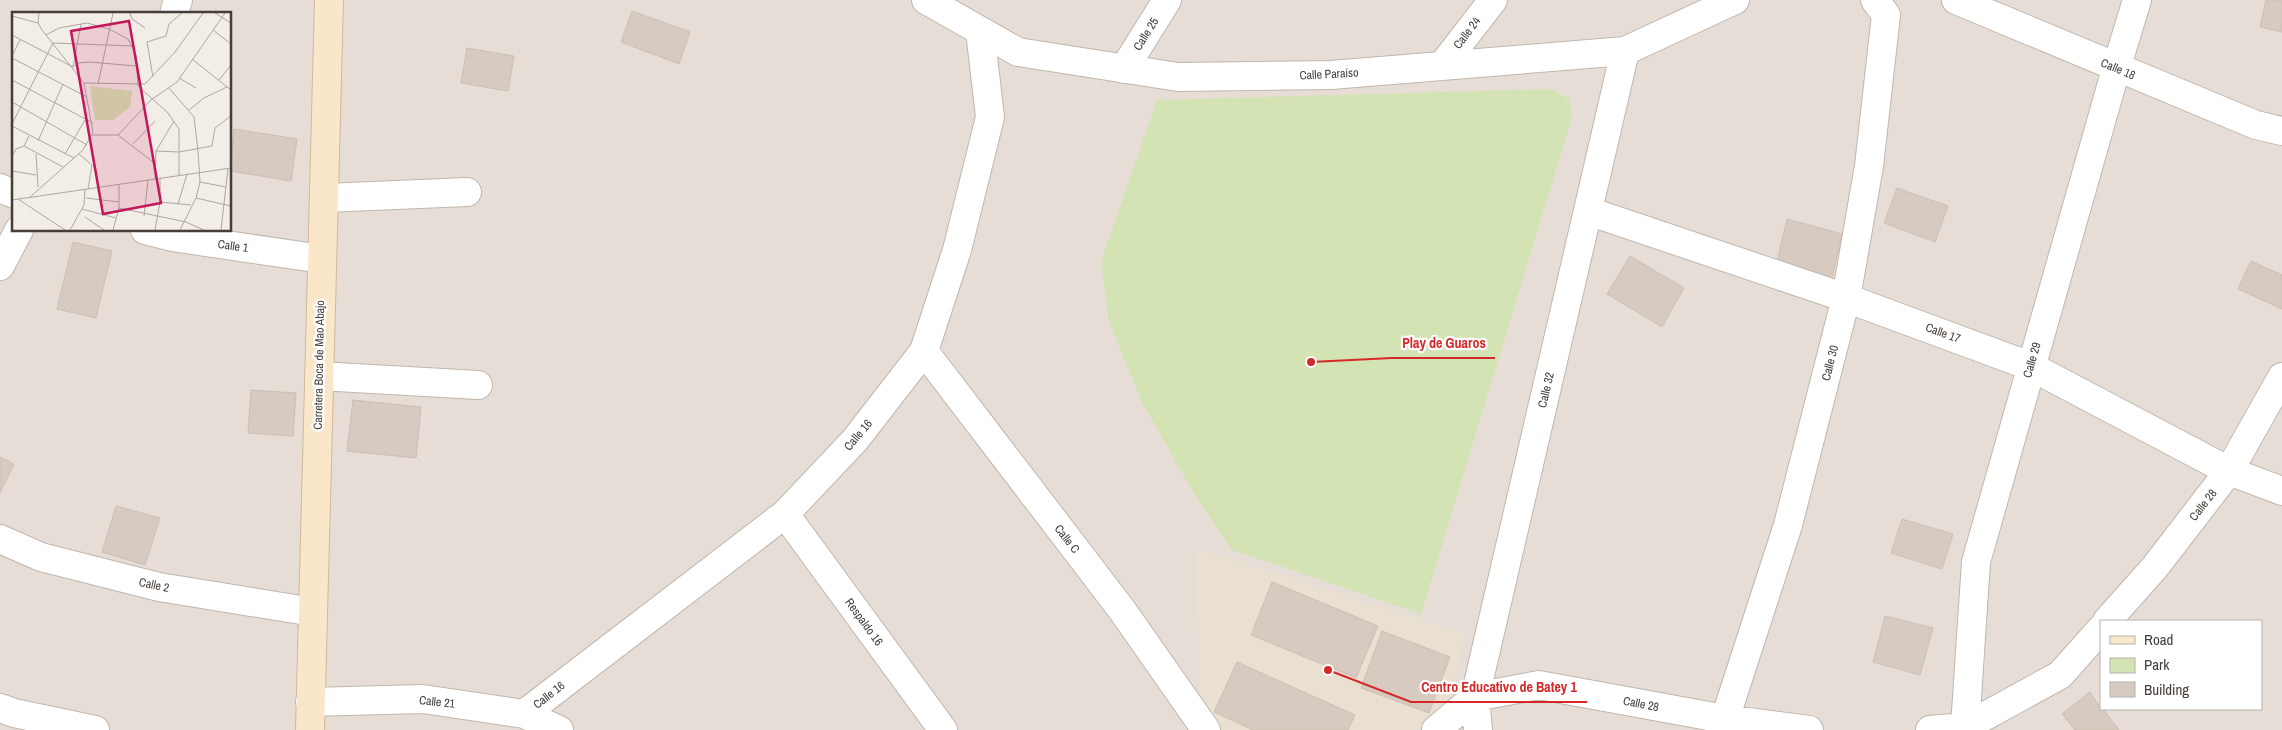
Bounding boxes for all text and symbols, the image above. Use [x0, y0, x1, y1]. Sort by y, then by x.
inset map [12, 12, 231, 231]
street label: Calle 24 [1450, 13, 1485, 52]
street label: Calle 25 [1130, 14, 1163, 54]
street label: Calle 18 [2098, 55, 2138, 83]
street label: Calle Paraíso [1299, 64, 1359, 84]
street label: Calle 1 [217, 236, 250, 256]
street label: Carretera Boca de Mao Abajo [310, 300, 328, 430]
street label: Calle 17 [1923, 319, 1963, 347]
callout: Play de Guaros [1392, 329, 1495, 358]
text: Play de Guaros [1402, 334, 1486, 352]
street label: Calle 29 [2019, 340, 2045, 380]
street label: Calle 30 [1818, 344, 1842, 382]
street label: Calle 32 [1534, 371, 1558, 409]
street label: Calle 16 [840, 416, 876, 454]
street label: Calle 28 [2186, 486, 2220, 524]
street label: Calle C [1051, 521, 1083, 557]
street label: Calle 2 [137, 574, 171, 596]
street label: Respaldo 16 [841, 595, 887, 649]
legend [2100, 620, 2262, 710]
text: Road [2144, 629, 2173, 650]
text: Park [2144, 654, 2170, 675]
callout: Centro Educativo de Batey 1 [1411, 673, 1587, 702]
street label: Calle 16 [530, 678, 568, 712]
text: Centro Educativo de Batey 1 [1421, 678, 1577, 696]
text: Building [2144, 679, 2189, 700]
street label: Calle 21 [418, 692, 456, 712]
street label: Calle 28 [1622, 693, 1660, 715]

